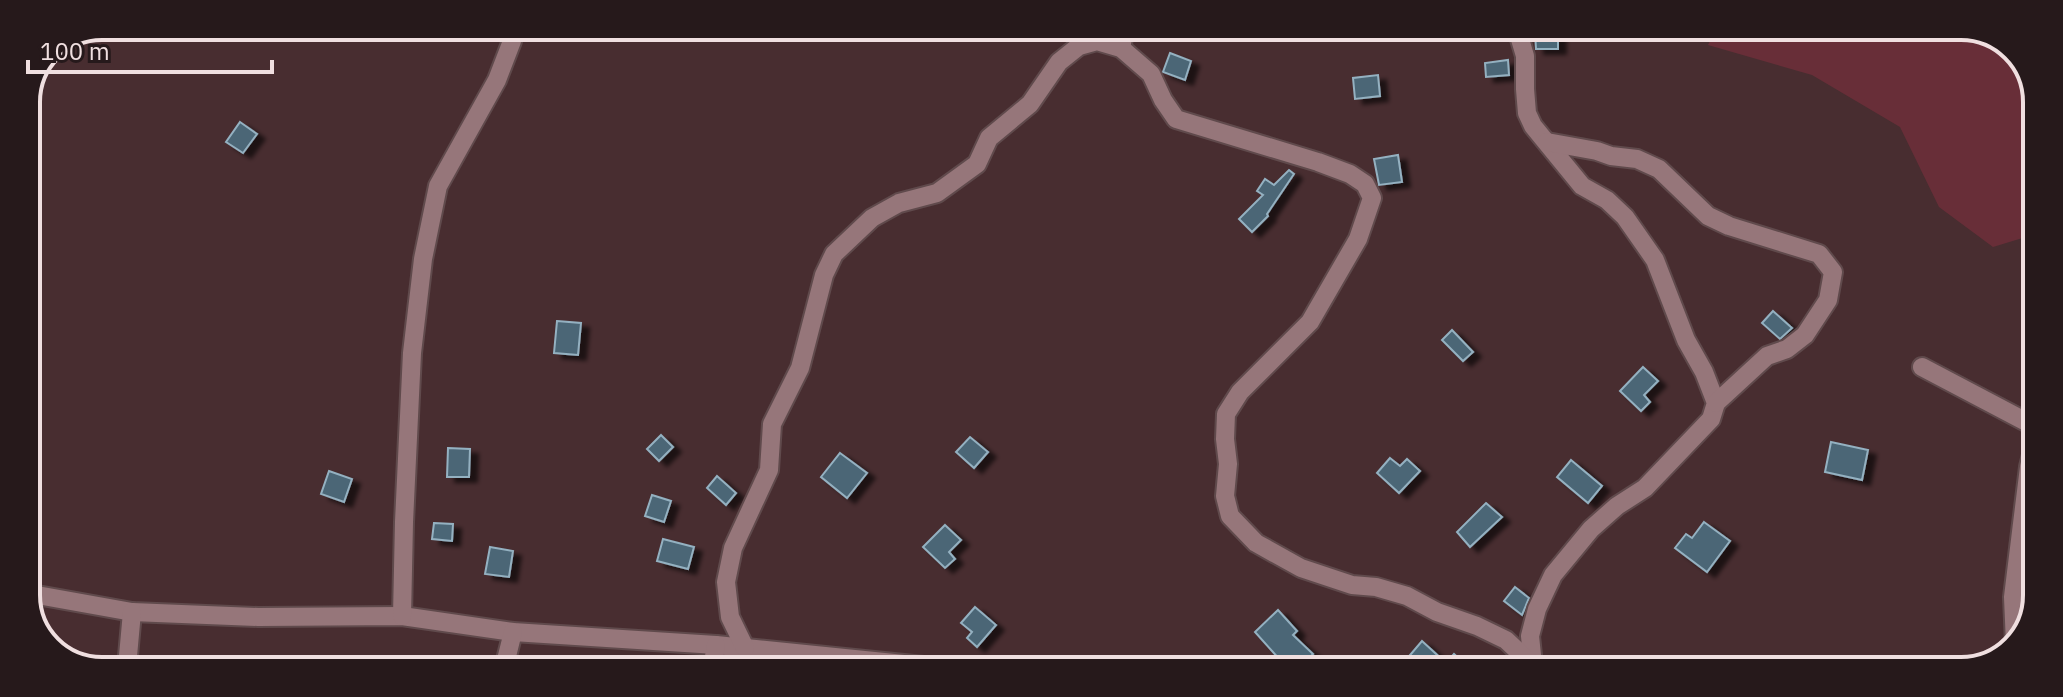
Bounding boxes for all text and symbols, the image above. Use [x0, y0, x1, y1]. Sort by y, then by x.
scale bar [28, 24, 272, 74]
text: 100 m [40, 35, 110, 67]

